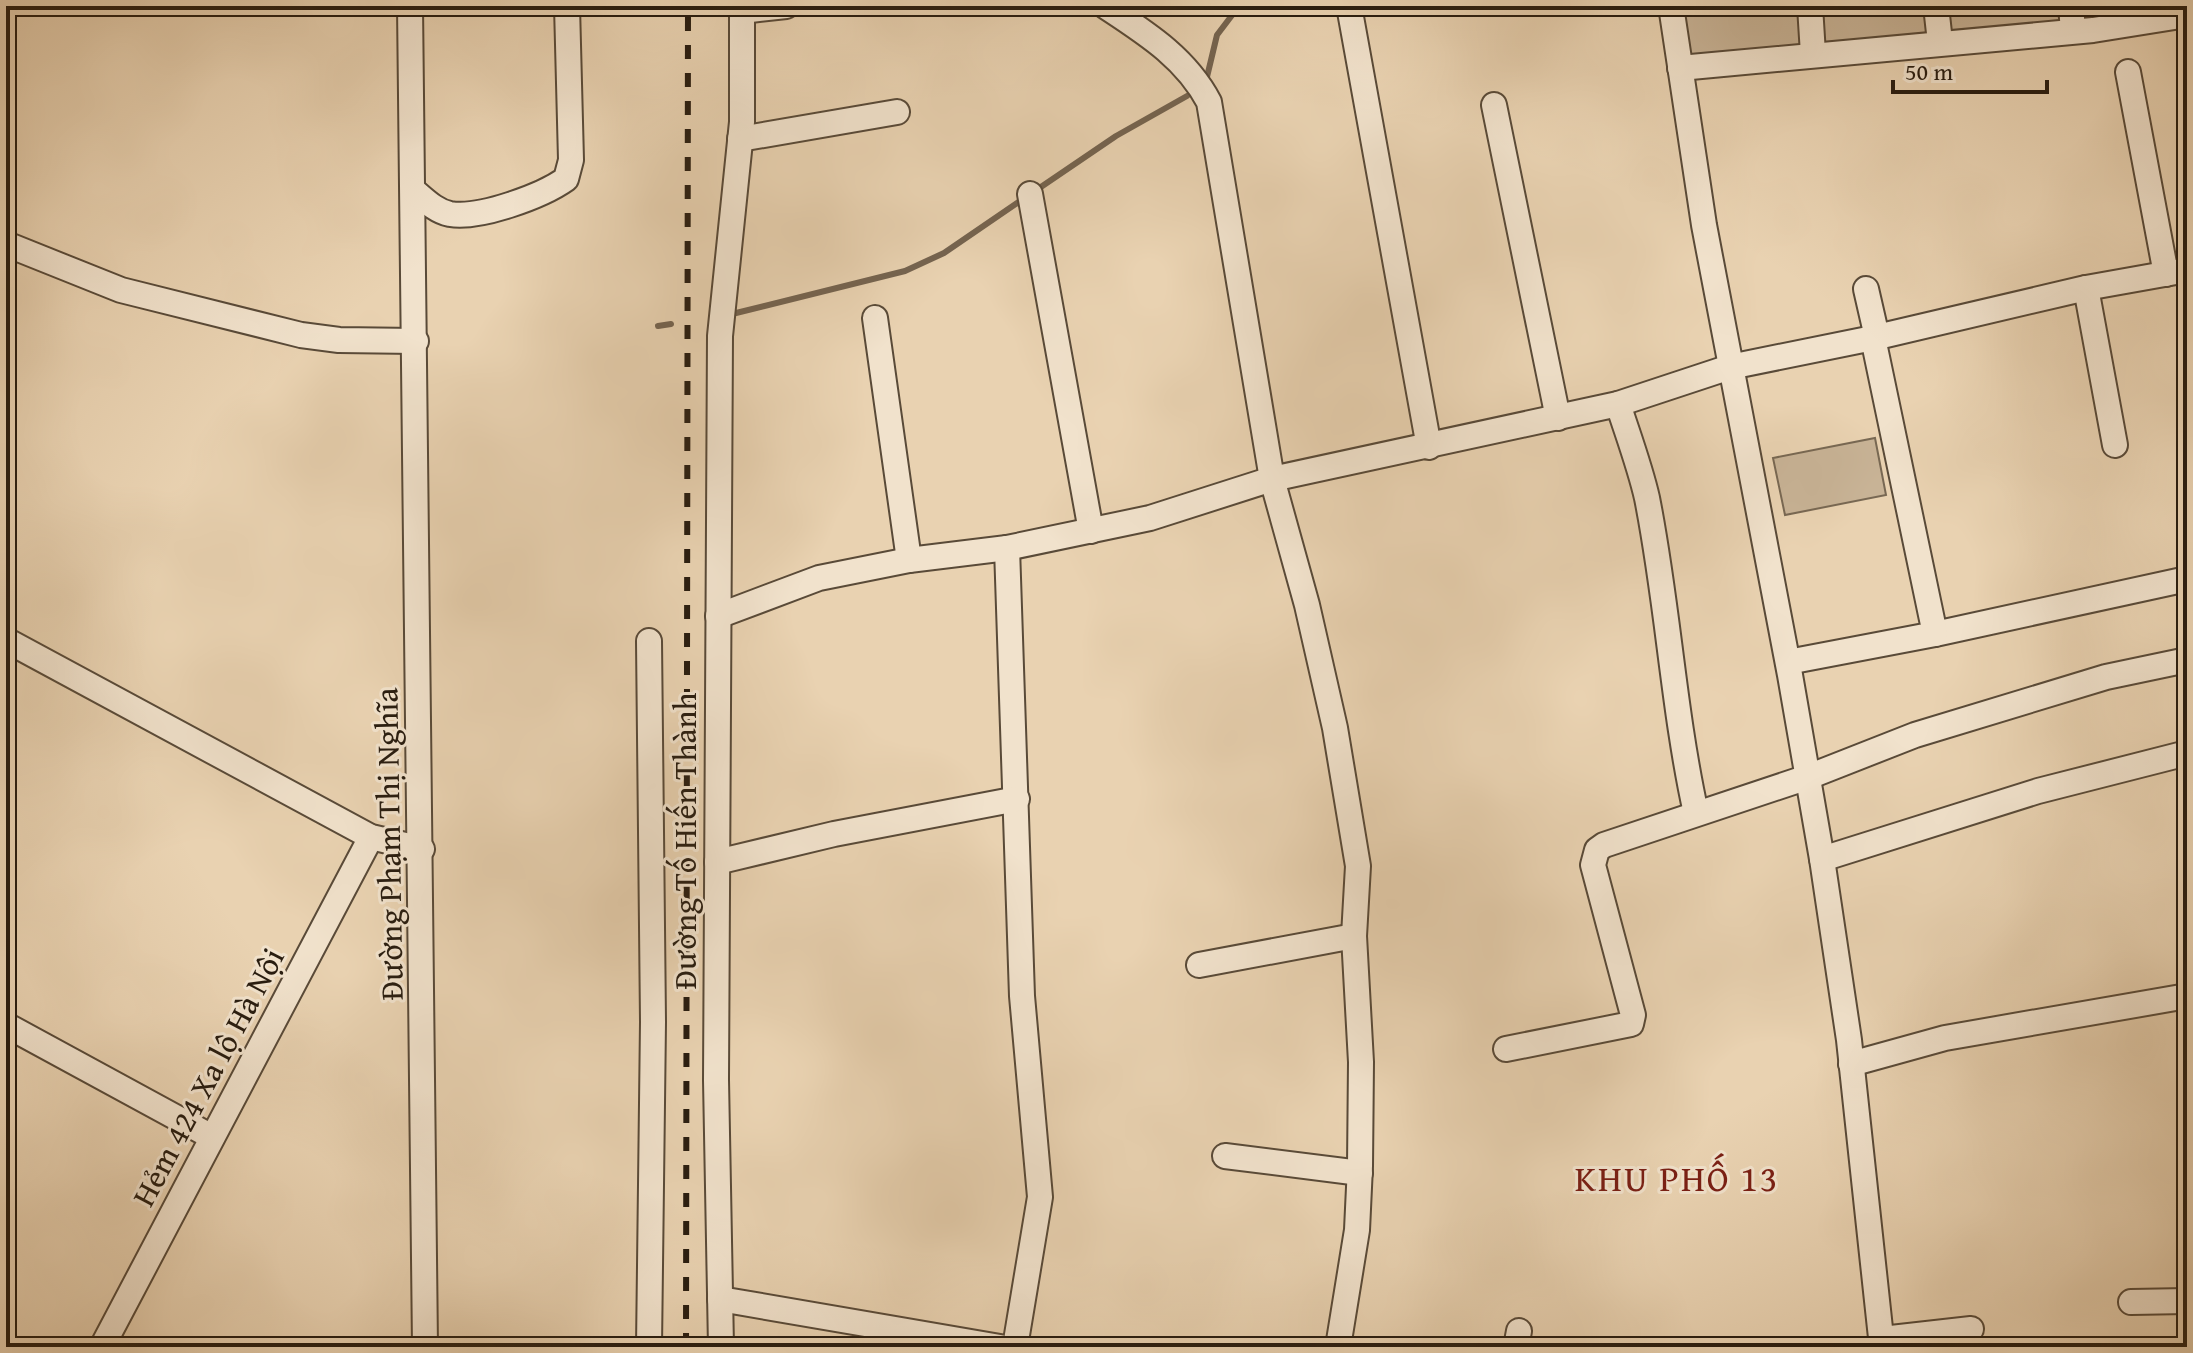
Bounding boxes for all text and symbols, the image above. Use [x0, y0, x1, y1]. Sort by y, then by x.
scale bar [1893, 44, 2047, 94]
text: 50 m [1905, 54, 1953, 89]
street label: Đường Phạm Thị Nghĩa [362, 687, 415, 1001]
street label: Đường Tố Hiến Thành [661, 693, 708, 989]
street label: Hẻm 424 Xa lộ Hà Nội [120, 939, 296, 1214]
district label: KHU PHỐ 13 [1575, 1151, 1779, 1204]

